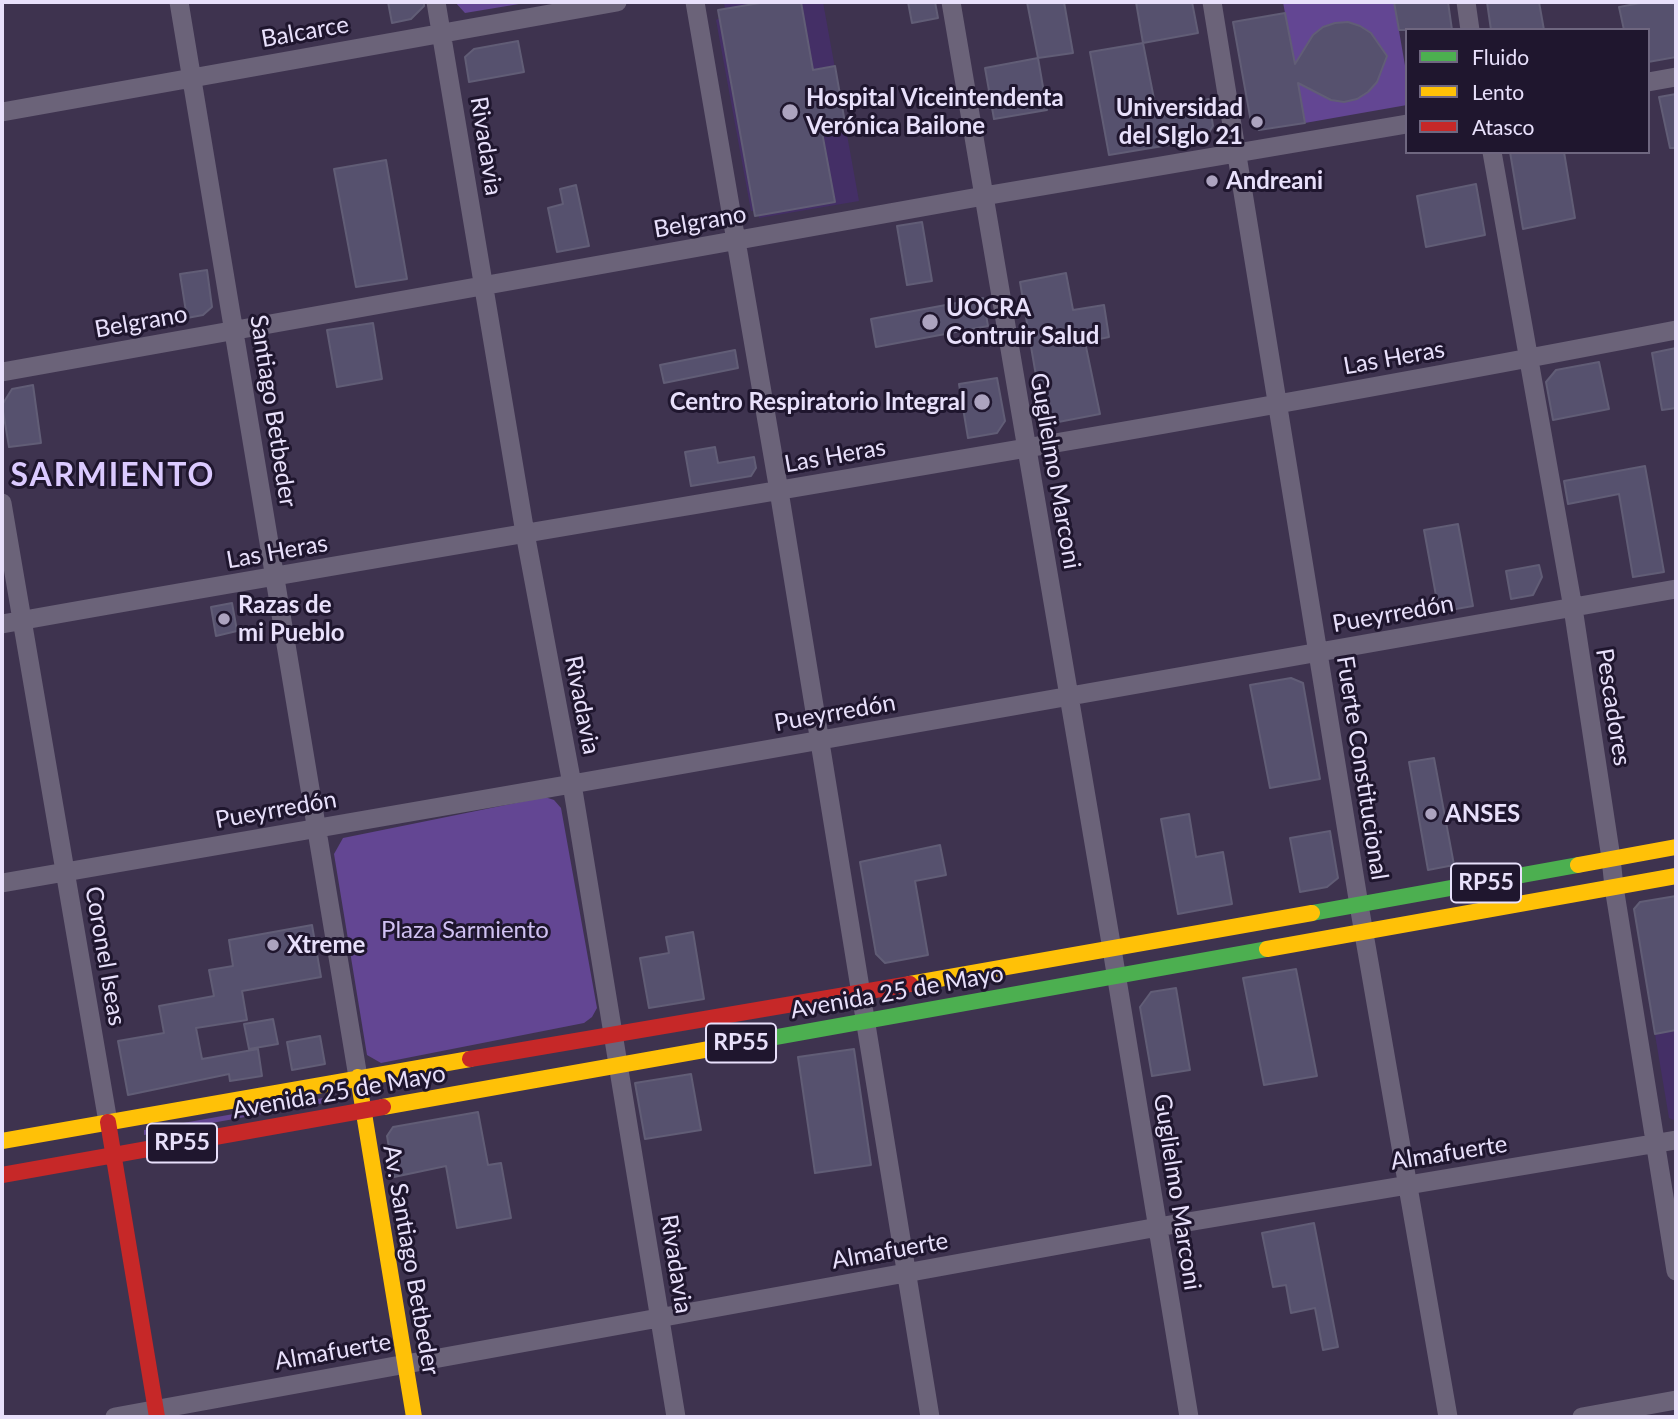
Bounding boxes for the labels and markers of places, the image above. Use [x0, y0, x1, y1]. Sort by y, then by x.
place label: Hospital Viceintendenta Verónica Bailone [806, 84, 1064, 140]
place label: Universidad del SIglo 21 [1116, 94, 1243, 150]
marker: Hospital Viceintendenta Verónica Bailone [780, 102, 800, 122]
marker: Universidad del SIglo 21 [1249, 114, 1265, 130]
place label: Andreani [1226, 167, 1323, 195]
marker: Andreani [1204, 173, 1220, 189]
place label: UOCRA Contruir Salud [946, 294, 1099, 350]
marker: UOCRA Contruir Salud [920, 312, 940, 332]
place label: Centro Respiratorio Integral [670, 388, 966, 416]
marker: Centro Respiratorio Integral [972, 392, 992, 412]
place label: Razas de mi Pueblo [238, 591, 345, 647]
marker: Razas de mi Pueblo [216, 611, 232, 627]
place label: ANSES [1445, 800, 1520, 828]
marker: ANSES [1423, 806, 1439, 822]
place label: Xtreme [287, 931, 365, 959]
marker: Xtreme [265, 937, 281, 953]

